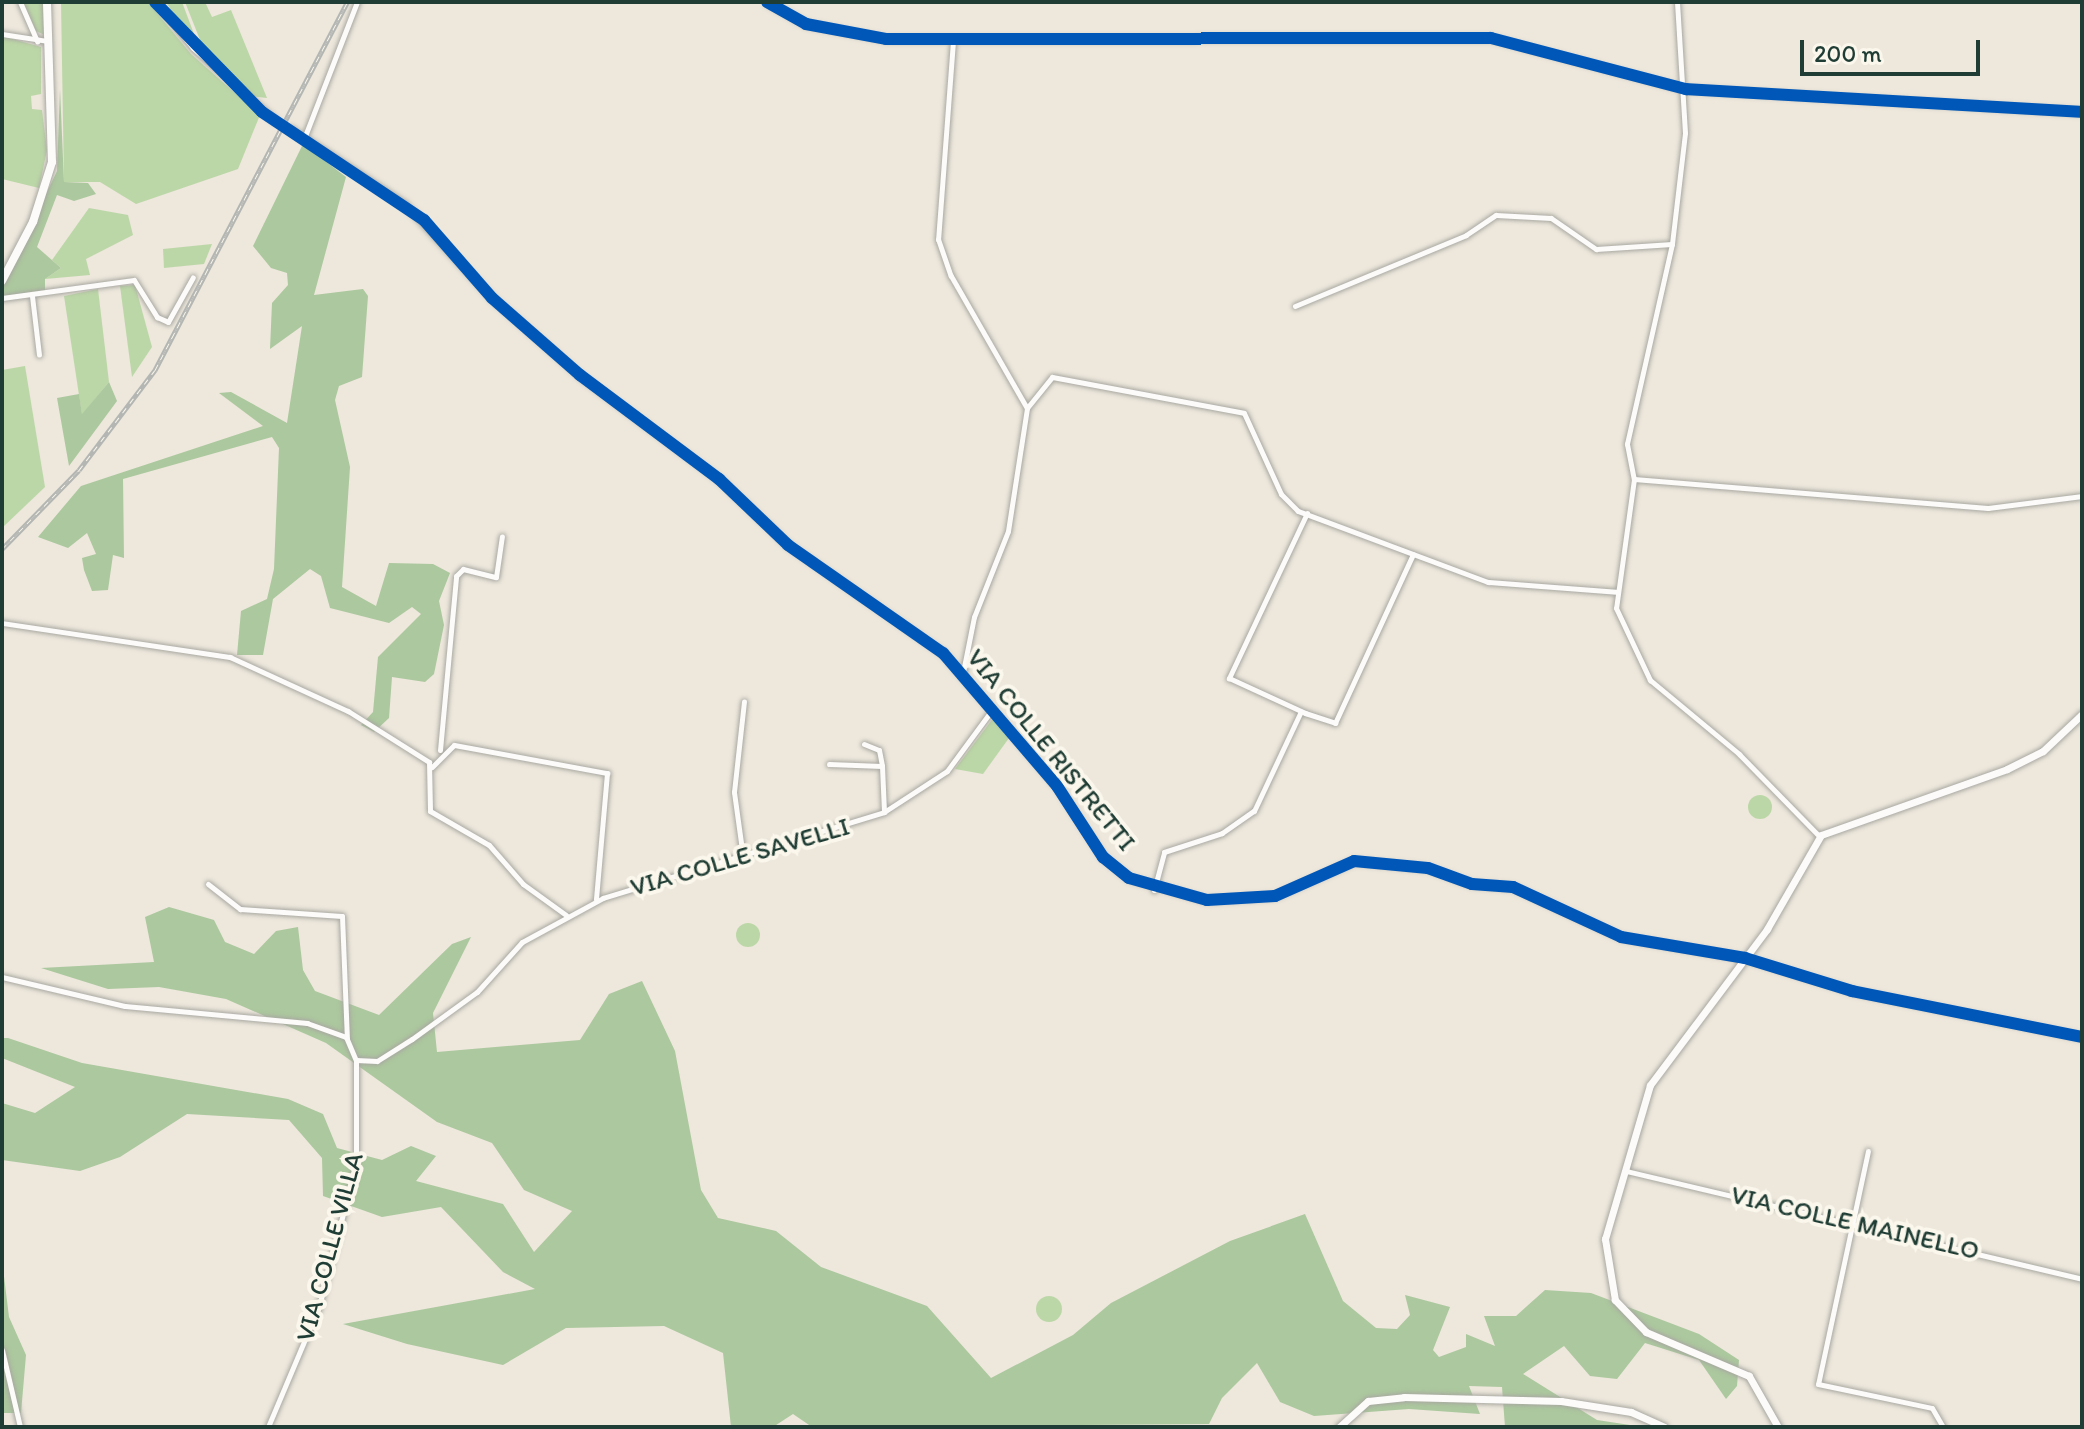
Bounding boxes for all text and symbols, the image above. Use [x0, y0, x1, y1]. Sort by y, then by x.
scale bar [1804, 24, 1984, 74]
text: 200 m [1814, 39, 1882, 68]
street label: VIA COLLE RISTRETTI [959, 642, 1143, 858]
street label: VIA COLLE SAVELLI [627, 811, 853, 903]
street label: VIA COLLE VILLA [289, 1148, 371, 1346]
street label: VIA COLLE MAINELLO [1730, 1180, 1980, 1266]

